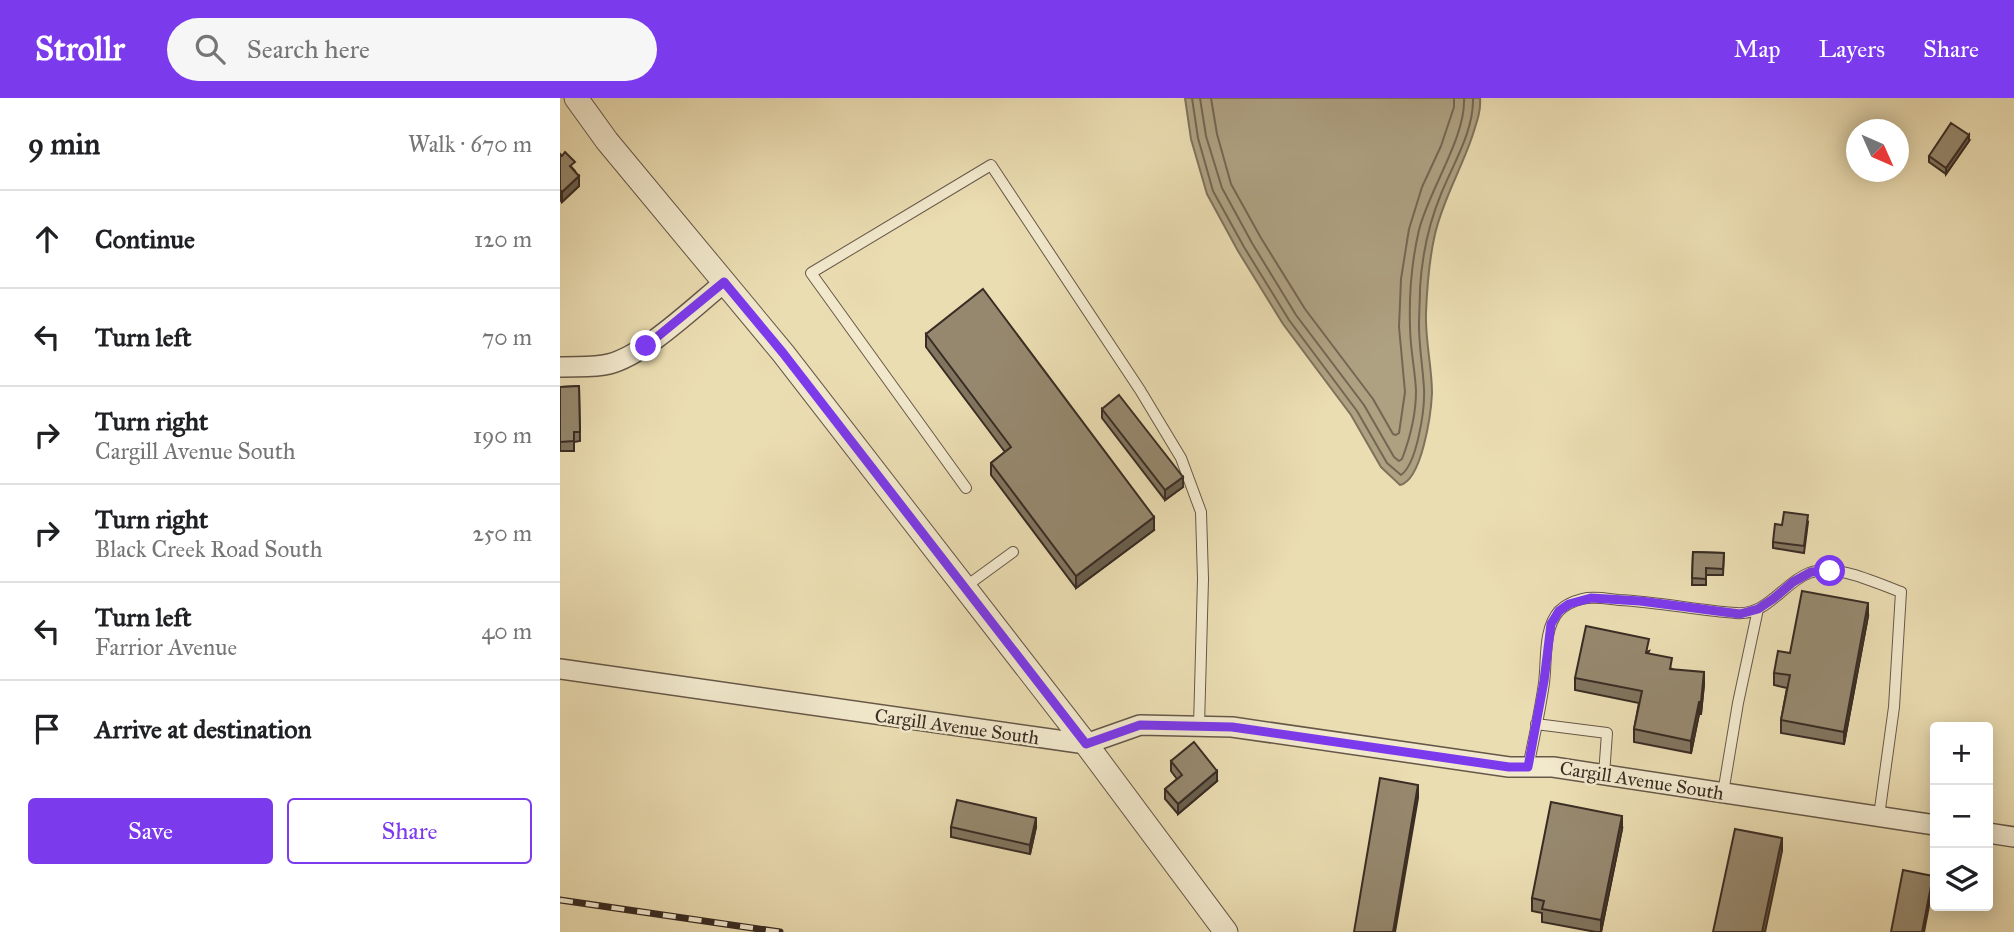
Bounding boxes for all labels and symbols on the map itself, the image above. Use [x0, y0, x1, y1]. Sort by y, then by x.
north arrow [1846, 119, 1909, 182]
route end [630, 330, 661, 361]
route start [1814, 555, 1845, 586]
street label: Cargill Avenue South [873, 704, 1041, 750]
street label: Cargill Avenue South [1558, 756, 1726, 806]

